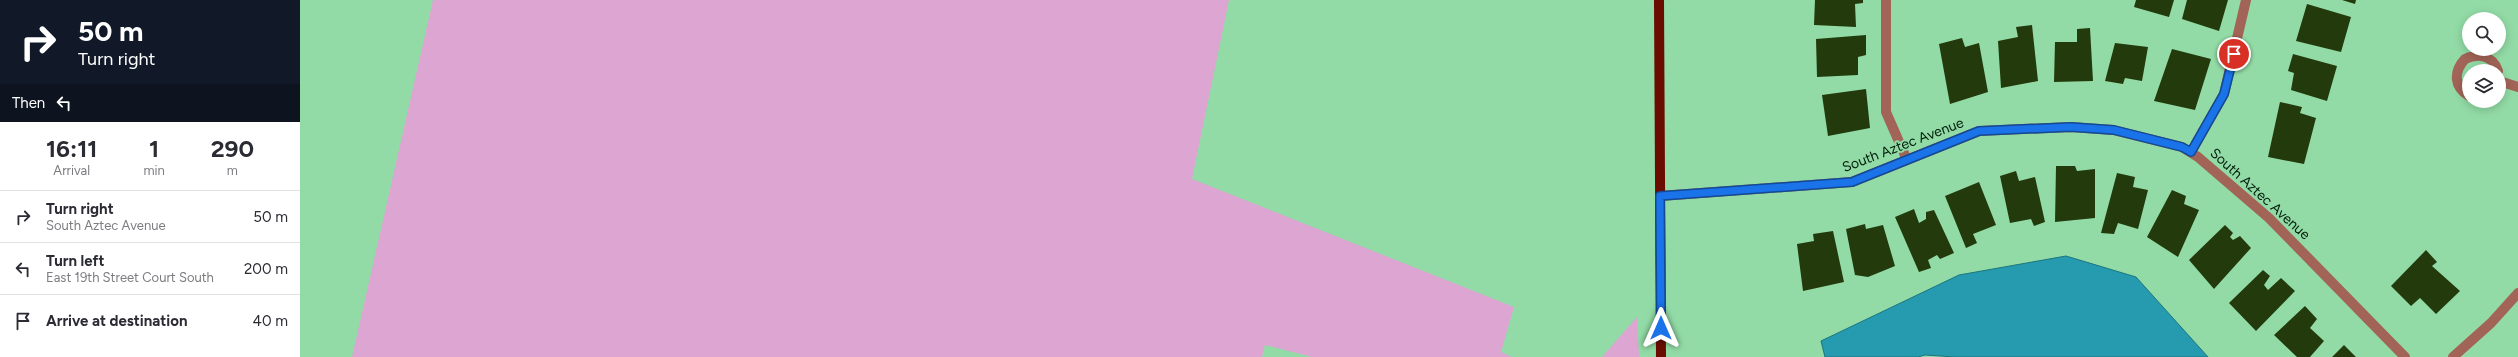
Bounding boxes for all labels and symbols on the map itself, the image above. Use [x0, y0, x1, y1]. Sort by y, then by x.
pin [2217, 37, 2251, 71]
street label: South Aztec Avenue [1840, 114, 1966, 176]
street label: South Aztec Avenue [2206, 145, 2314, 244]
position arrow [1640, 307, 1682, 349]

